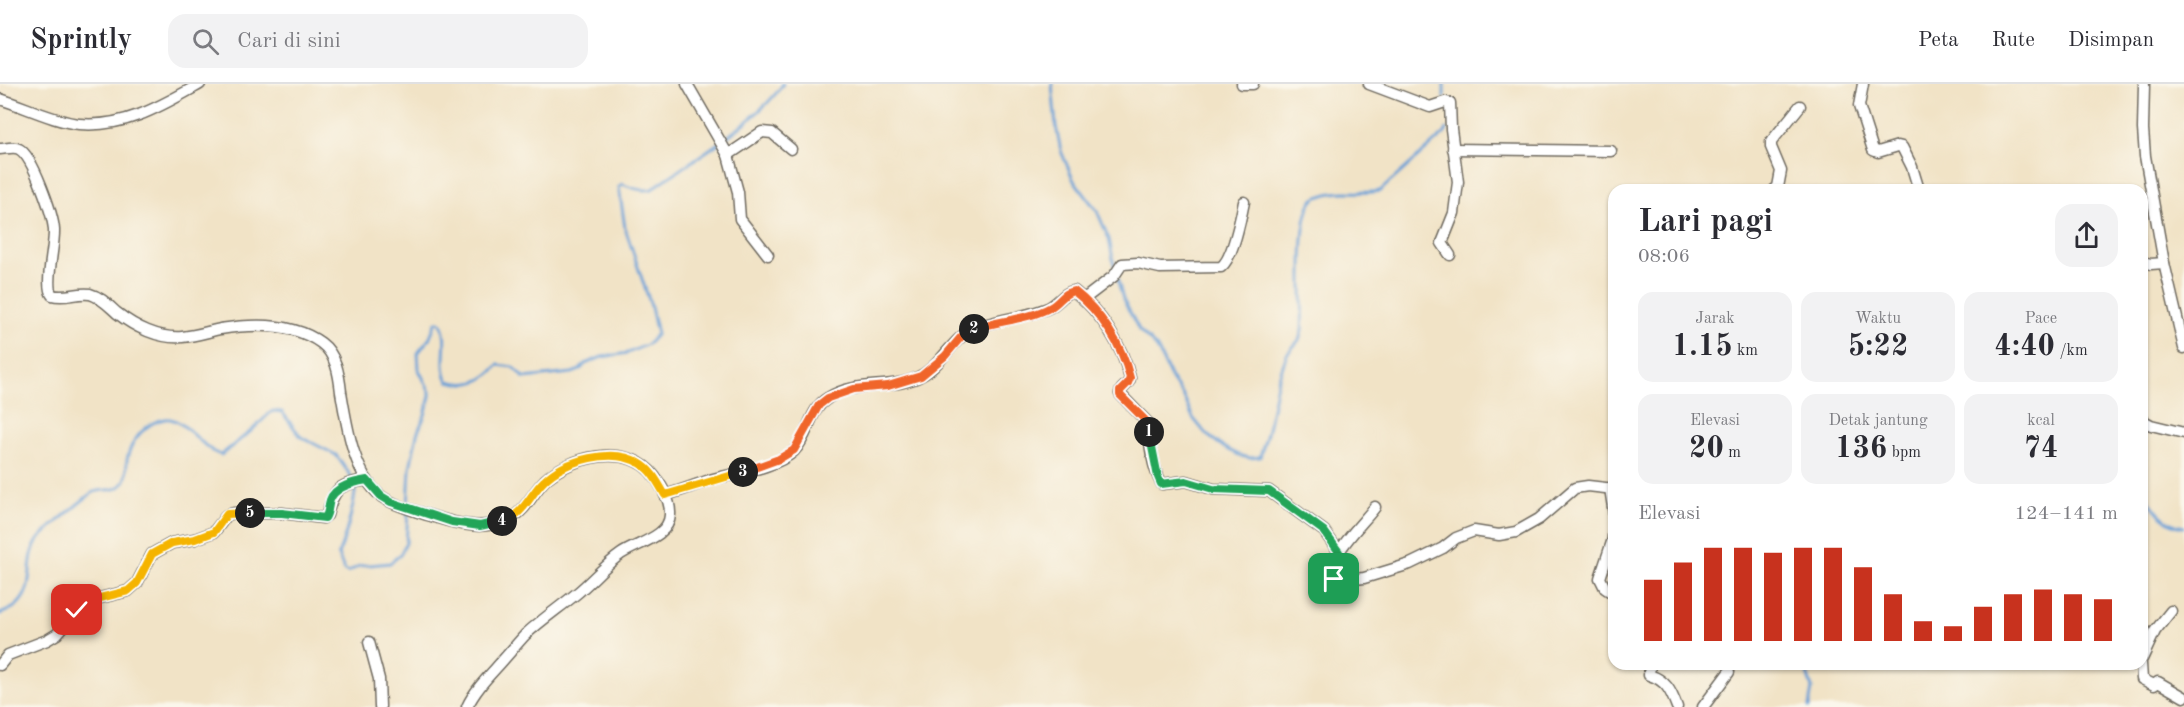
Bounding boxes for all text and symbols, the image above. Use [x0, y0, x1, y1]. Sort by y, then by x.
search box [168, 14, 588, 68]
icon: search [189, 25, 222, 58]
text: Sprintly [30, 27, 132, 55]
text: Cari di sini [237, 30, 341, 52]
text: Peta [1918, 30, 1959, 51]
text: Rute [1992, 30, 2035, 51]
text: Disimpan [2068, 30, 2154, 51]
button: share [2055, 204, 2118, 267]
text: Lari pagi [1638, 206, 1773, 239]
text: 08:06 [1638, 247, 1690, 267]
text: Jarak [1695, 311, 1735, 327]
text: Waktu [1855, 311, 1901, 327]
text: Pace [2025, 311, 2057, 327]
pin: 2 [959, 314, 989, 344]
text: 2 [969, 321, 979, 337]
text: 1.15 [1672, 332, 1733, 362]
text: 5:22 [1848, 332, 1908, 362]
text: 4:40 [1994, 332, 2055, 362]
text: km [1733, 343, 1758, 359]
text: /km [2055, 343, 2088, 359]
text: Elevasi [1690, 413, 1740, 429]
text: Detak jantung [1828, 413, 1928, 429]
text: kcal [2027, 413, 2055, 429]
pin: 1 [1134, 417, 1164, 447]
text: 1 [1144, 424, 1154, 440]
text: 20 [1689, 434, 1724, 464]
text: 136 [1835, 434, 1887, 464]
text: 74 [2024, 434, 2058, 464]
text: m [1724, 445, 1741, 461]
text: bpm [1887, 445, 1921, 461]
pin: 3 [728, 457, 758, 487]
text: 3 [738, 464, 748, 480]
pin: 5 [235, 498, 265, 528]
text: Elevasi [1638, 504, 1700, 524]
text: 124–141 m [2015, 504, 2118, 524]
text: 5 [245, 505, 255, 521]
pin: 4 [487, 506, 517, 536]
text: 4 [497, 513, 507, 529]
pin [1308, 553, 1359, 604]
icon: arrive [1317, 562, 1350, 595]
pin [51, 584, 102, 635]
icon: check [60, 593, 93, 626]

